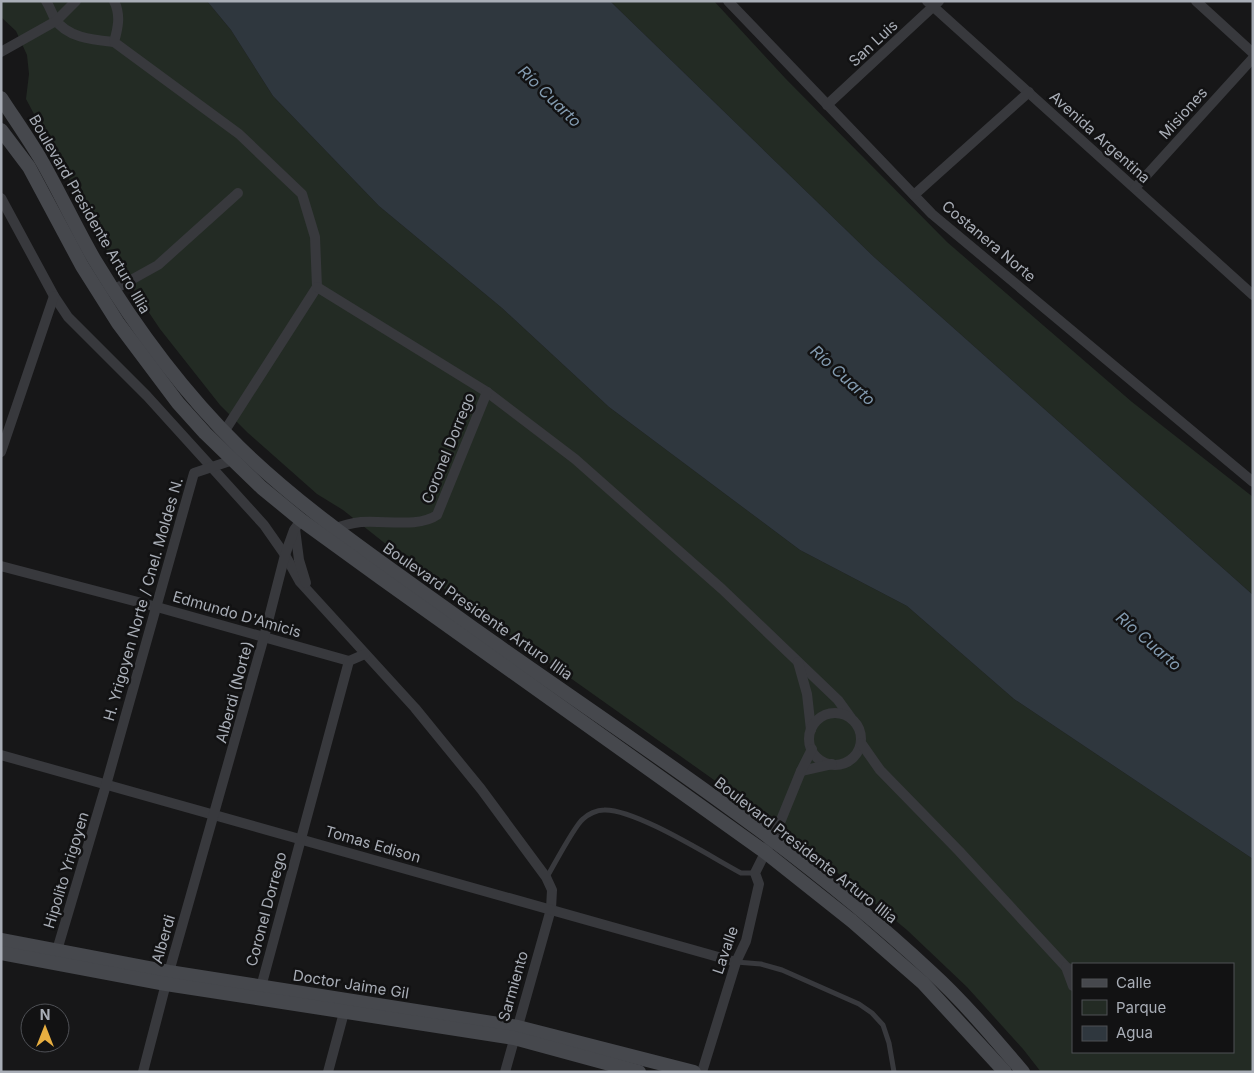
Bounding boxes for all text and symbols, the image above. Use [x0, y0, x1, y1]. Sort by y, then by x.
street label: San Luis [845, 16, 901, 70]
water label: Río Cuarto [514, 61, 586, 131]
street label: Misiones [1155, 83, 1211, 143]
street label: Avenida Argentina [1046, 87, 1154, 187]
street label: Boulevard Presidente Arturo Illia [25, 111, 155, 317]
street label: Costanera Norte [938, 196, 1040, 286]
water label: Río Cuarto [806, 341, 880, 409]
street label: Coronel Dorrego [417, 390, 479, 506]
street label: H. Yrigoyen Norte / Cnel. Moldes N. [99, 475, 187, 723]
street label: Boulevard Presidente Arturo Illia [380, 538, 576, 684]
street label: Edmundo D'Amicis [171, 587, 304, 641]
water label: Río Cuarto [1112, 607, 1186, 675]
street label: Alberdi (Norte) [211, 639, 257, 745]
street label: Boulevard Presidente Arturo Illia [711, 773, 901, 927]
street label: Hipolito Yrigoyen [39, 809, 93, 931]
street label: Tomas Edison [323, 821, 423, 867]
street label: Coronel Dorrego [242, 850, 290, 968]
street label: Alberdi [147, 912, 179, 966]
street label: Lavalle [708, 924, 742, 976]
street label: Sarmiento [494, 949, 532, 1023]
legend [1072, 963, 1234, 1053]
street label: Doctor Jaime Gil [292, 965, 410, 1003]
text: Calle [1116, 973, 1151, 992]
text: Parque [1116, 998, 1166, 1017]
north arrow [20, 1003, 70, 1053]
text: N [40, 1006, 50, 1023]
text: Agua [1116, 1023, 1153, 1042]

